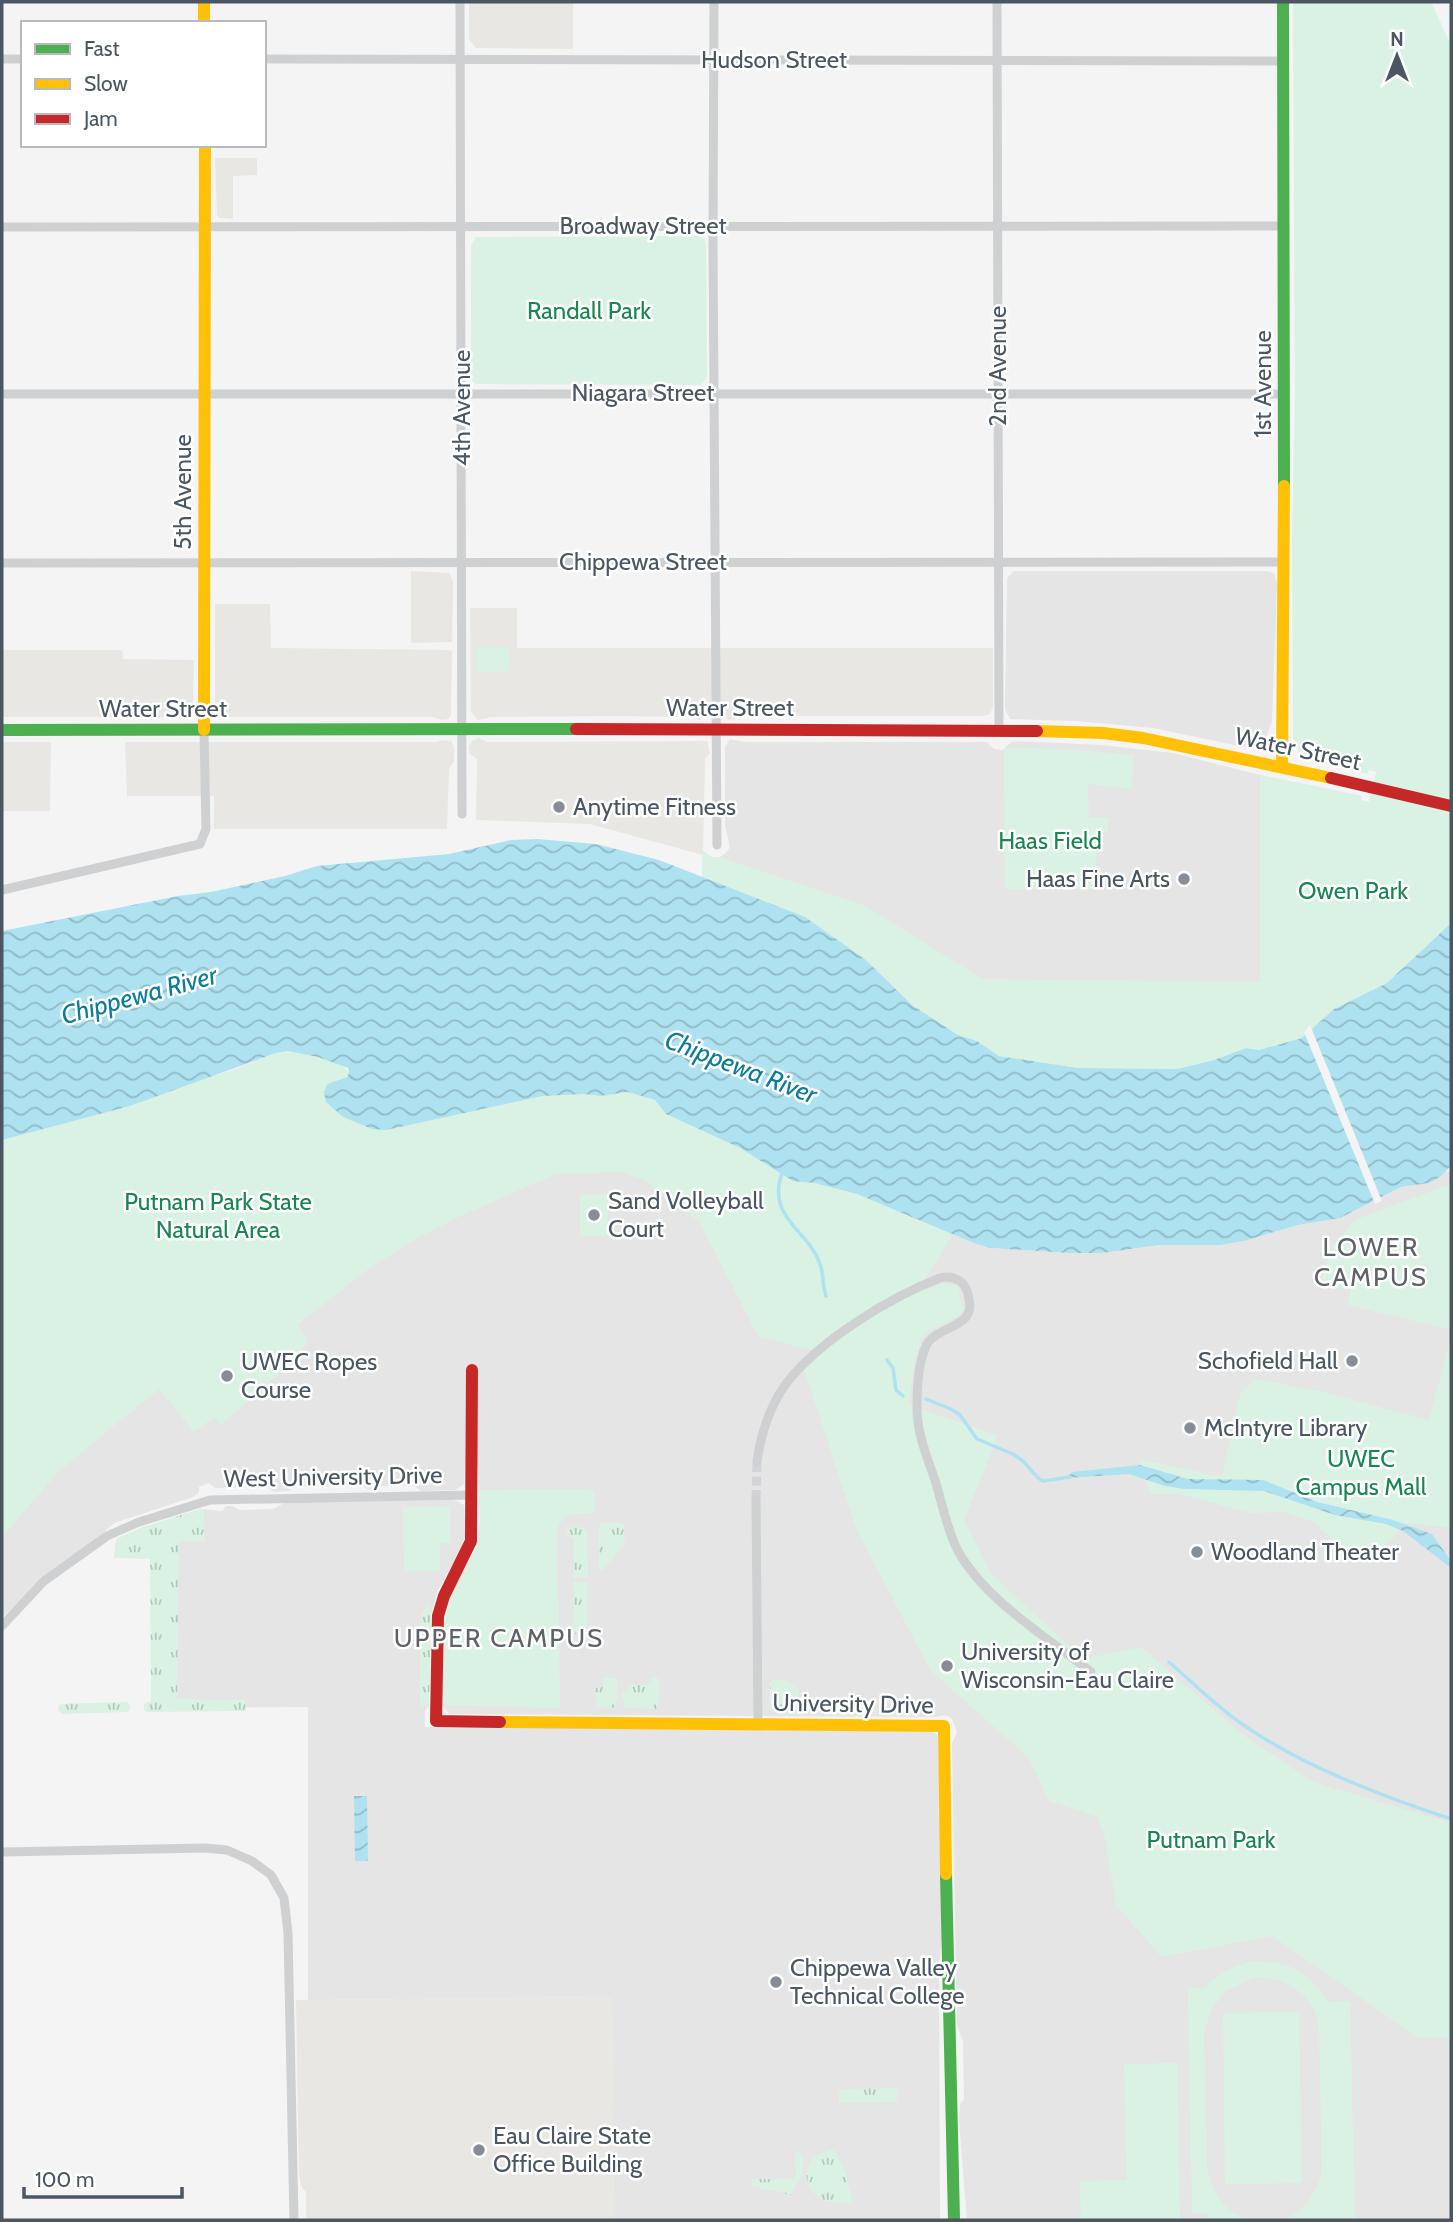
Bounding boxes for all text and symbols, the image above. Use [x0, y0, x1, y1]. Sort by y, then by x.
legend [21, 21, 266, 147]
north arrow [1362, 21, 1432, 91]
text: N [1390, 28, 1404, 51]
text: Fast [84, 36, 120, 61]
street label: Hudson Street [701, 45, 847, 74]
text: Slow [84, 71, 128, 96]
text: Jam [83, 106, 118, 131]
street label: Broadway Street [559, 211, 727, 240]
park label: Randall Park [527, 296, 651, 325]
street label: 2nd Avenue [983, 306, 1012, 426]
street label: 1st Avenue [1248, 330, 1277, 438]
street label: 4th Avenue [447, 350, 476, 466]
street label: Niagara Street [572, 378, 714, 407]
street label: 5th Avenue [168, 434, 197, 550]
street label: Chippewa Street [559, 547, 727, 576]
street label: Water Street [666, 693, 794, 722]
street label: Water Street [99, 694, 227, 723]
street label: Water Street [1232, 721, 1364, 776]
place label: Anytime Fitness [573, 792, 736, 821]
marker: Anytime Fitness [551, 799, 567, 815]
park label: Haas Field [998, 826, 1102, 855]
place label: Haas Fine Arts [1026, 864, 1170, 893]
marker: Haas Fine Arts [1176, 871, 1192, 887]
park label: Owen Park [1298, 876, 1408, 905]
water label: Chippewa River [58, 959, 221, 1031]
water label: Chippewa River [660, 1023, 822, 1111]
place label: Sand Volleyball Court [608, 1186, 764, 1243]
park label: Putnam Park State Natural Area [124, 1187, 312, 1244]
marker: Sand Volleyball Court [586, 1207, 602, 1223]
district label: LOWER CAMPUS [1314, 1231, 1428, 1293]
place label: Schofield Hall [1198, 1346, 1338, 1375]
place label: UWEC Ropes Course [241, 1347, 377, 1404]
marker: Schofield Hall [1344, 1353, 1360, 1369]
marker: UWEC Ropes Course [219, 1368, 235, 1384]
place label: McIntyre Library [1204, 1413, 1367, 1442]
marker: McIntyre Library [1182, 1420, 1198, 1436]
park label: UWEC Campus Mall [1296, 1444, 1427, 1501]
street label: West University Drive [223, 1460, 443, 1493]
place label: Woodland Theater [1211, 1537, 1399, 1566]
marker: Woodland Theater [1189, 1544, 1205, 1560]
district label: UPPER CAMPUS [394, 1622, 604, 1654]
place label: University of Wisconsin-Eau Claire [961, 1637, 1174, 1694]
marker: University of Wisconsin-Eau Claire [939, 1658, 955, 1674]
street label: University Drive [772, 1688, 934, 1719]
park label: Putnam Park [1147, 1825, 1276, 1854]
place label: Chippewa Valley Technical College [790, 1953, 964, 2010]
marker: Chippewa Valley Technical College [768, 1974, 784, 1990]
place label: Eau Claire State Office Building [493, 2121, 651, 2178]
marker: Eau Claire State Office Building [471, 2142, 487, 2158]
scale bar [24, 2156, 182, 2200]
text: 100 m [35, 2167, 94, 2192]

